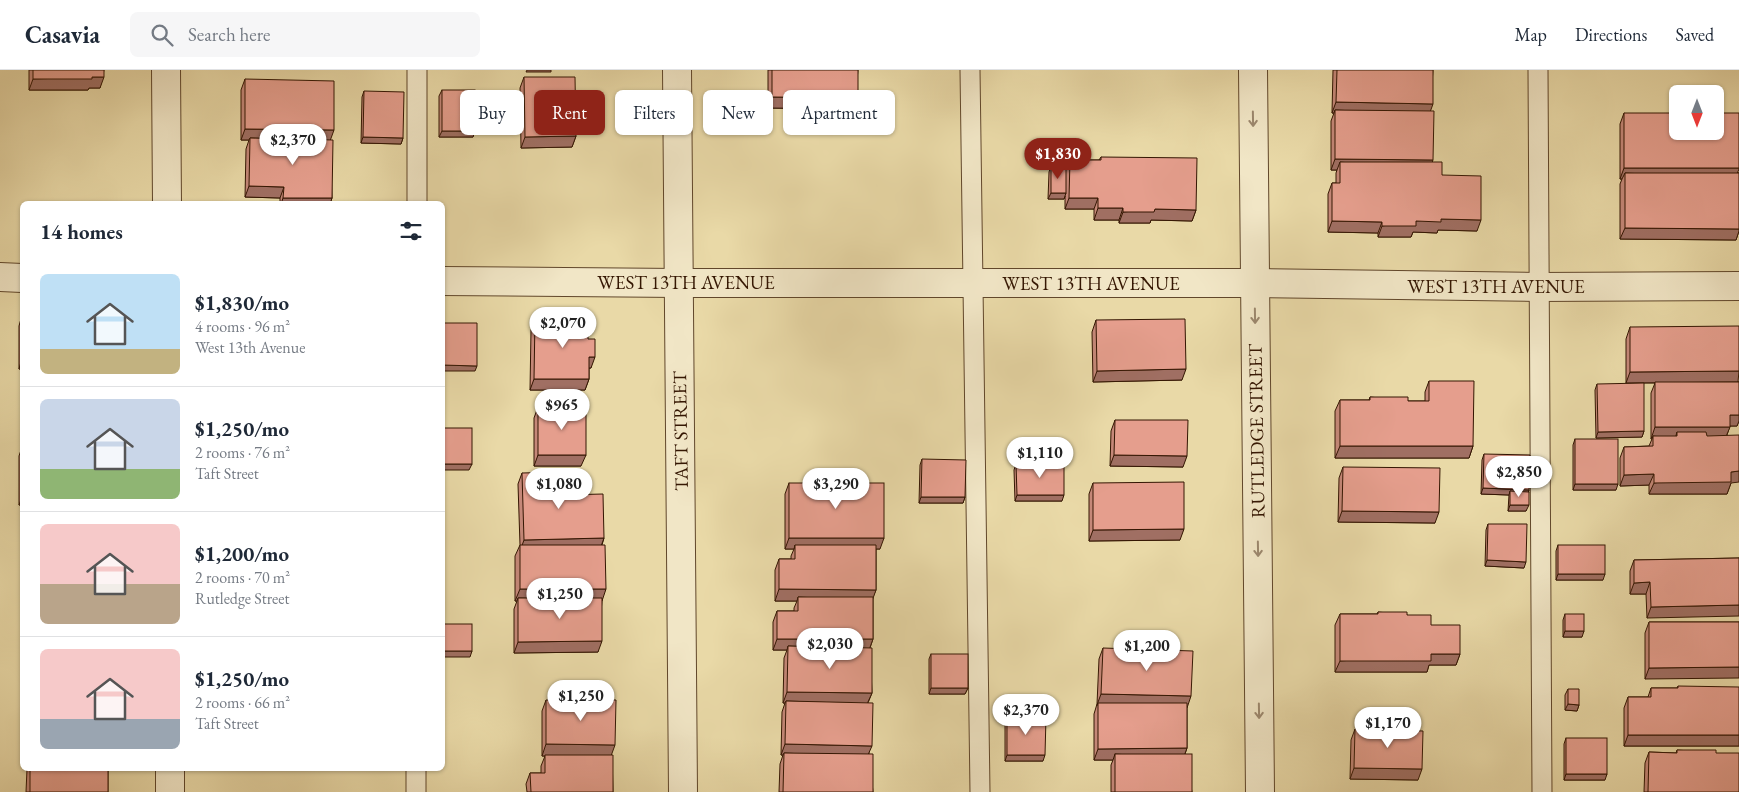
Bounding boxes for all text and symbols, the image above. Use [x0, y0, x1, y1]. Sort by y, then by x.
search box [130, 12, 480, 57]
text: Casavia [25, 19, 100, 50]
icon: search [148, 21, 176, 49]
text: Search here [188, 22, 270, 47]
text: Map [1515, 23, 1547, 46]
text: Directions [1575, 23, 1647, 46]
text: Saved [1675, 23, 1714, 46]
north arrow [1669, 85, 1724, 140]
map controls [1669, 85, 1724, 140]
chip: Buy [460, 90, 524, 135]
chip: Rent [534, 90, 605, 135]
chip: Filters [615, 90, 693, 135]
chip: New [703, 90, 773, 135]
chip: Apartment [783, 90, 895, 135]
one-way arrow [1248, 110, 1258, 126]
pin: $2,370 [252, 124, 334, 166]
text: $2,370 [270, 129, 316, 150]
pin: $1,830 [1017, 138, 1099, 180]
text: $1,830 [1035, 143, 1081, 164]
icon: filters [397, 217, 425, 245]
text: 14 homes [40, 218, 123, 245]
street label: WEST 13TH AVENUE [597, 270, 775, 295]
street label: WEST 13TH AVENUE [1002, 271, 1180, 296]
street label: WEST 13TH AVENUE [1407, 274, 1585, 299]
text: $1,830/mo [195, 289, 289, 316]
icon: home [80, 294, 140, 354]
pin: $2,070 [522, 306, 604, 349]
one-way arrow [1250, 308, 1260, 324]
text: $2,070 [540, 312, 586, 333]
text: 4 rooms · 96 m² [195, 316, 290, 337]
text: West 13th Avenue [195, 337, 305, 358]
street label: RUTLEDGE STREET [1242, 343, 1271, 518]
street label: TAFT STREET [667, 371, 694, 491]
pin: $965 [532, 388, 592, 431]
text: $965 [546, 394, 578, 415]
text: $1,250/mo [195, 415, 289, 442]
icon: home [80, 419, 140, 479]
pin: $1,110 [999, 436, 1081, 479]
text: 2 rooms · 76 m² [195, 442, 290, 463]
text: $1,110 [1017, 442, 1063, 463]
pin: $2,850 [1478, 456, 1560, 498]
text: $2,850 [1496, 461, 1542, 482]
text: Taft Street [195, 463, 259, 484]
pin: $1,080 [518, 468, 600, 510]
pin: $3,290 [795, 468, 877, 510]
text: $1,080 [536, 473, 582, 494]
text: $3,290 [813, 473, 859, 494]
text: $1,200/mo [195, 540, 289, 567]
one-way arrow [1253, 540, 1263, 556]
icon: home [80, 544, 140, 604]
text: 2 rooms · 70 m² [195, 567, 290, 588]
pin: $1,250 [519, 578, 601, 620]
text: $1,250 [537, 583, 583, 604]
text: Rutledge Street [195, 588, 289, 609]
pin: $2,030 [789, 628, 871, 670]
pin: $1,200 [1106, 630, 1188, 672]
text: $2,030 [807, 633, 853, 654]
text: $1,200 [1124, 635, 1170, 656]
text: $1,250/mo [195, 665, 289, 692]
icon: home [80, 669, 140, 729]
pin: $1,250 [540, 680, 622, 722]
text: $1,250 [558, 685, 604, 706]
text: 2 rooms · 66 m² [195, 692, 290, 713]
pin: $2,370 [985, 694, 1067, 736]
text: $2,370 [1003, 699, 1049, 720]
one-way arrow [1255, 703, 1264, 719]
pin: $1,170 [1347, 706, 1429, 749]
text: $1,170 [1365, 712, 1411, 733]
text: Taft Street [195, 713, 259, 734]

